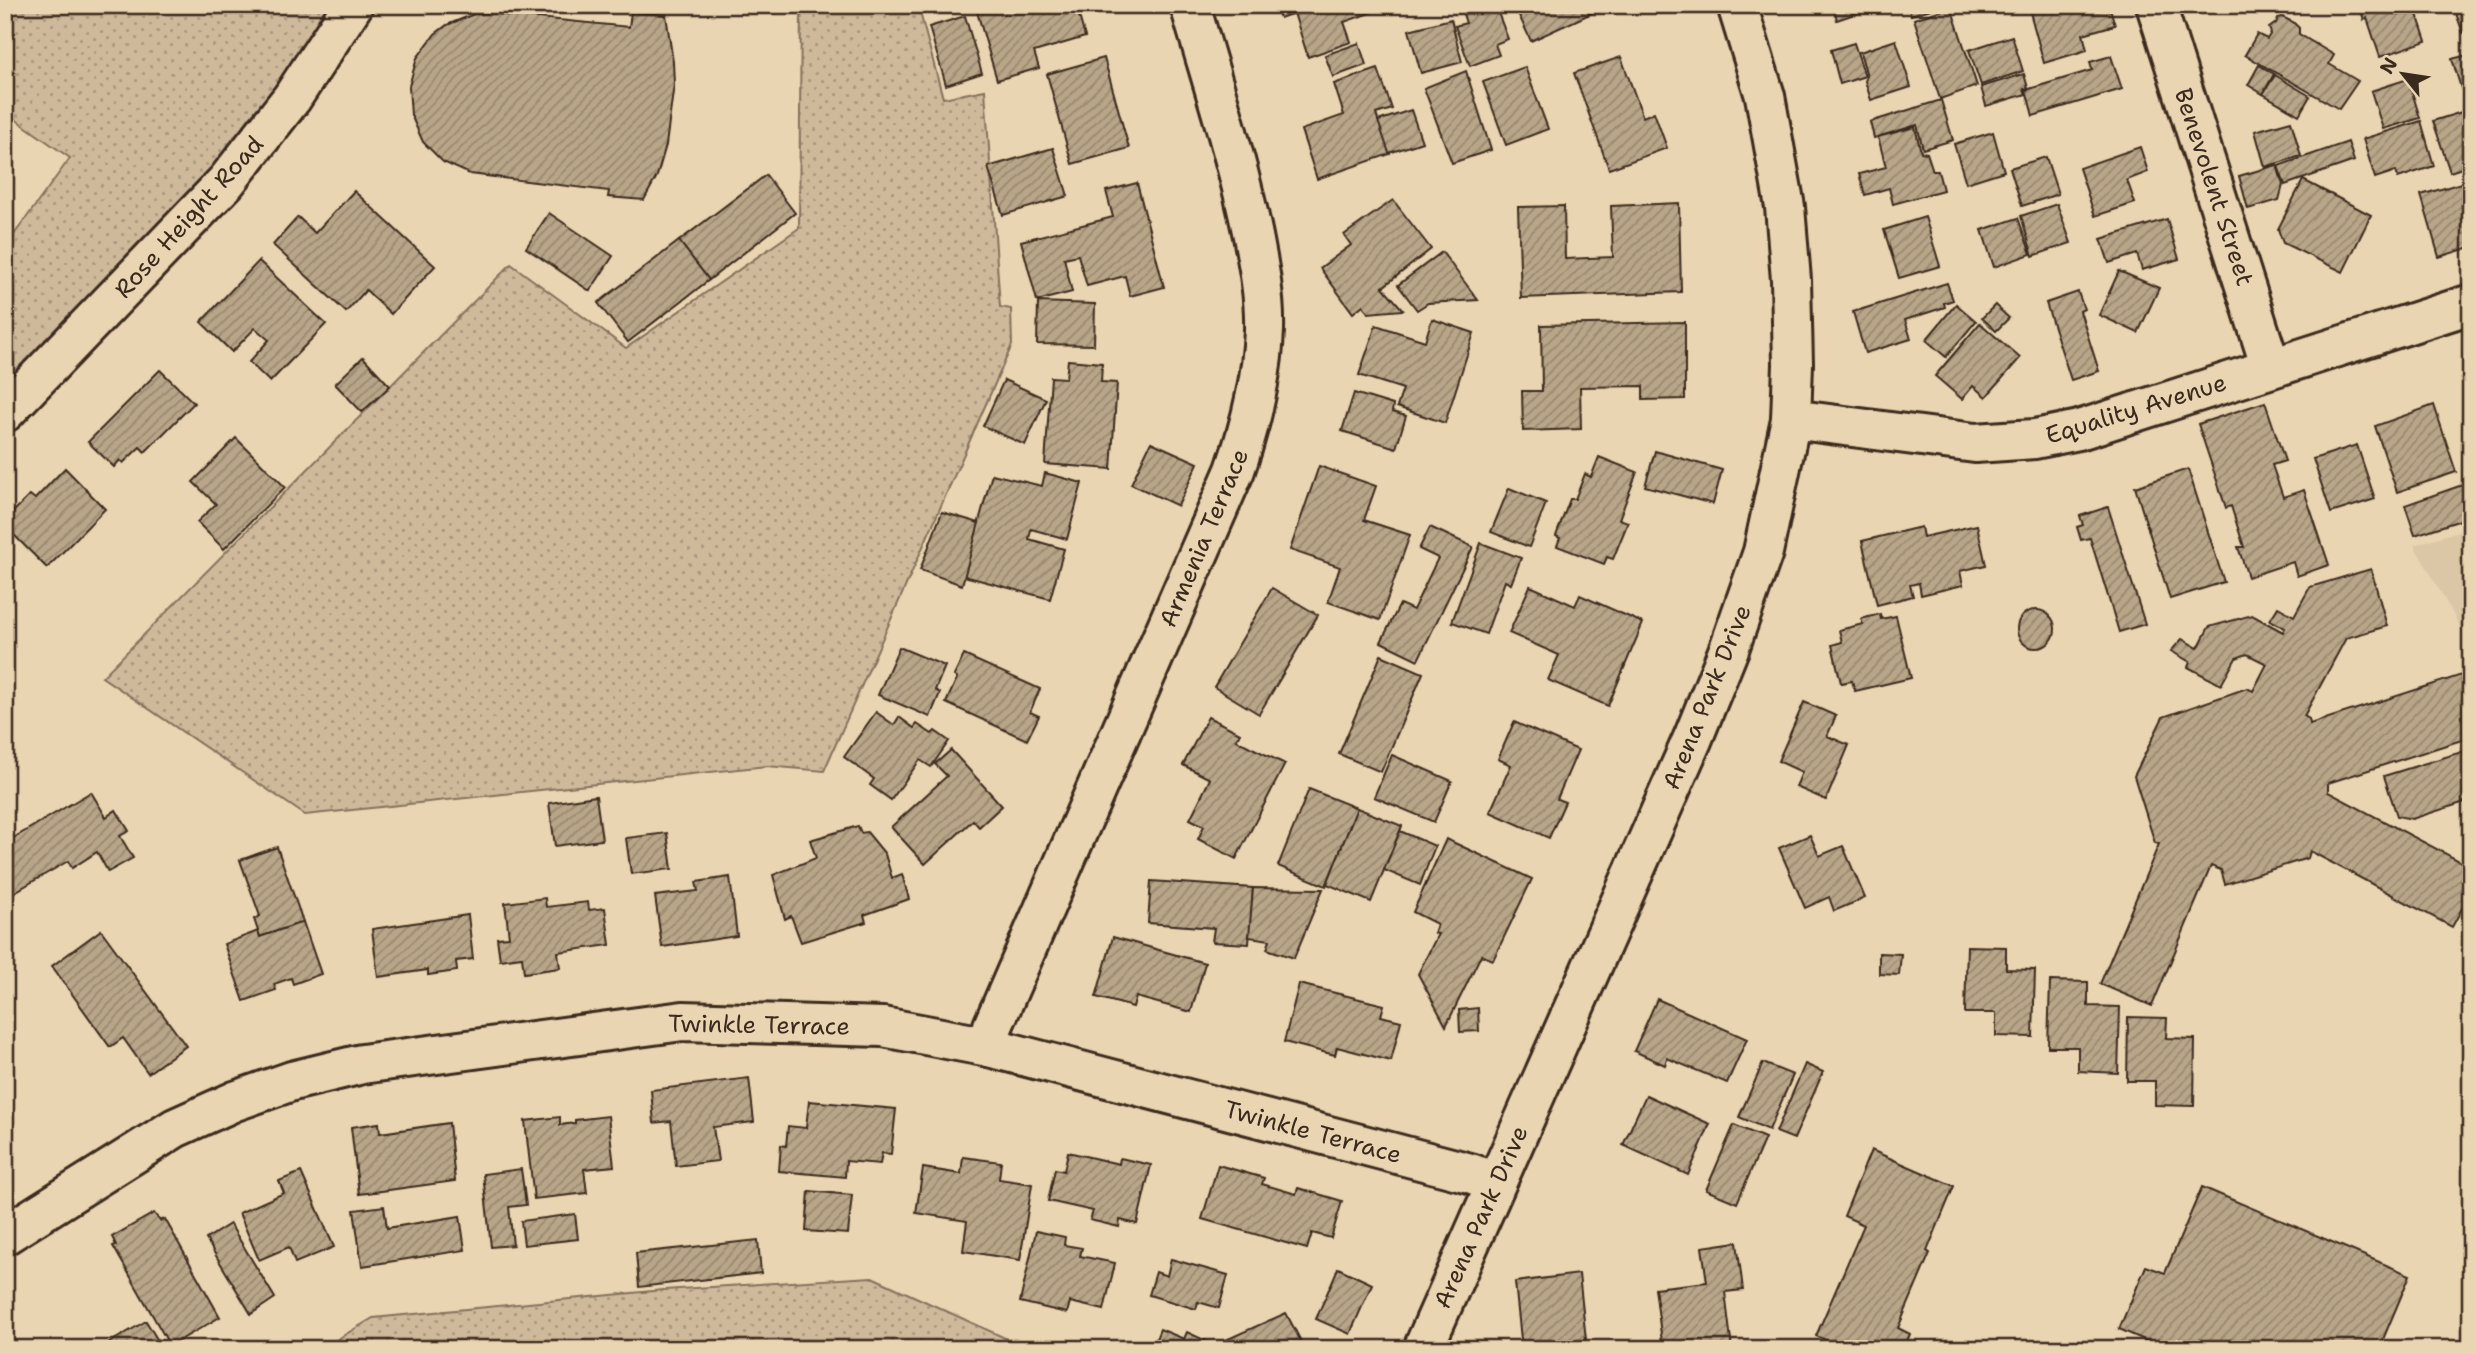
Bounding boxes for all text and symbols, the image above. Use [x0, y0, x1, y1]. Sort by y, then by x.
north arrow [2368, 38, 2438, 108]
text: N [2374, 53, 2403, 79]
street label: Benevolent Street [2167, 84, 2261, 290]
street label: Rose Height Road [107, 129, 271, 305]
street label: Equality Avenue [2042, 366, 2230, 452]
street label: Armenia Terrace [1152, 444, 1256, 632]
street label: Arena Park Drive [1655, 600, 1759, 794]
street label: Twinkle Terrace [668, 1007, 850, 1043]
street label: Twinkle Terrace [1221, 1093, 1405, 1171]
street label: Arena Park Drive [1426, 1121, 1536, 1313]

